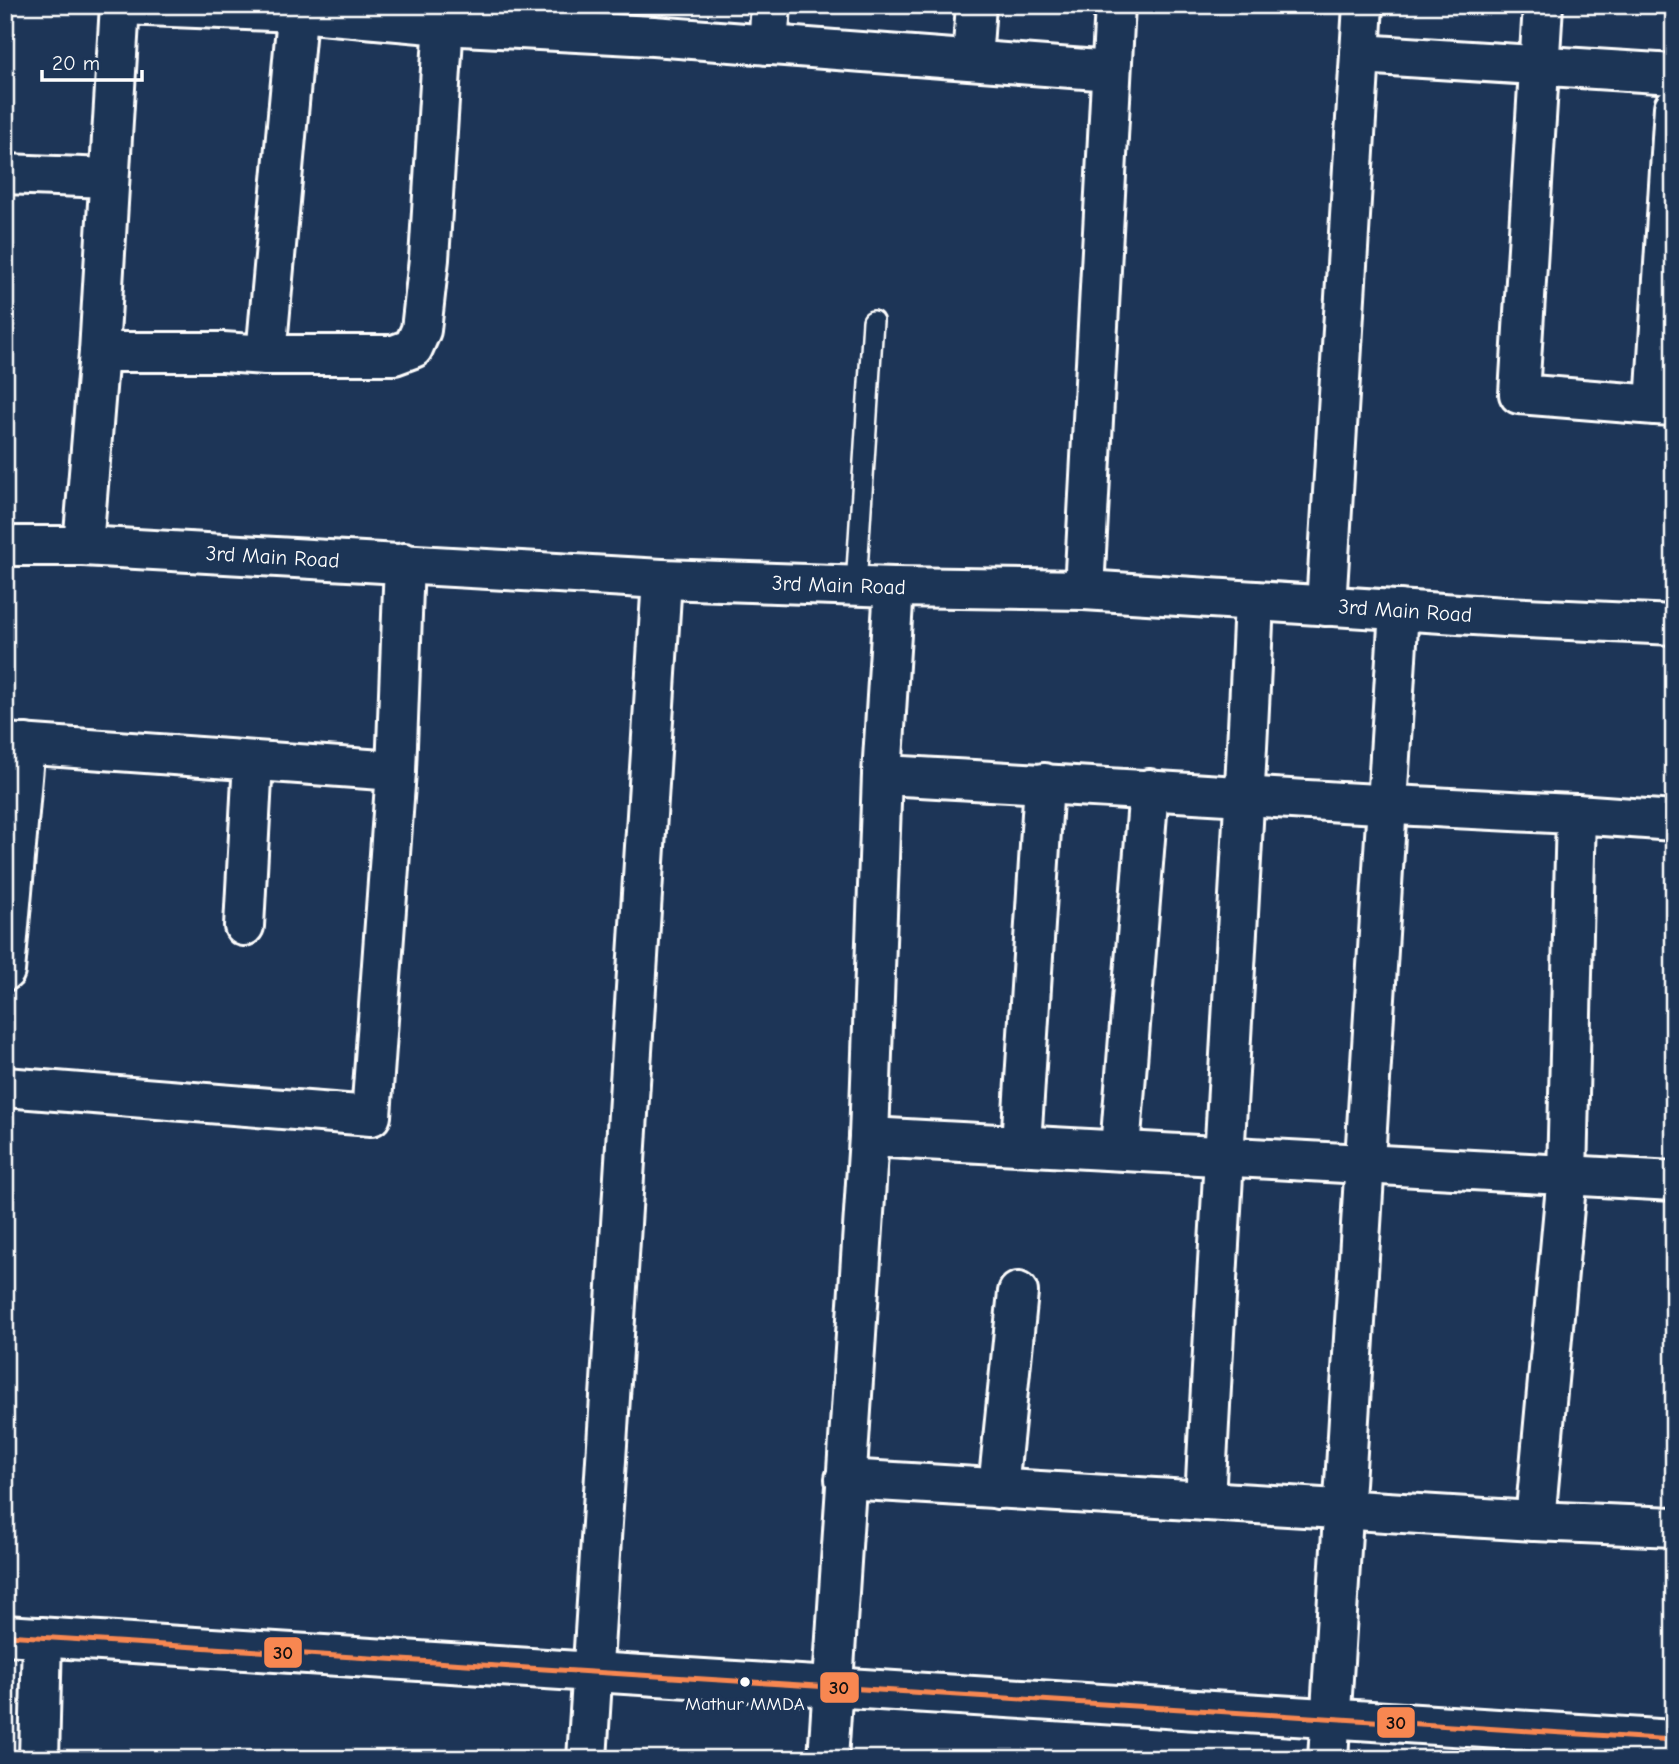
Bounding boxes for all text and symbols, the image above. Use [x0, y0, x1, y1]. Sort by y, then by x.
scale bar [42, 38, 142, 82]
text: 20 m [52, 51, 100, 75]
street label: 3rd Main Road [205, 541, 340, 573]
street label: 3rd Main Road [772, 571, 906, 599]
street label: 3rd Main Road [1338, 594, 1473, 627]
line badge: 30 [263, 1636, 303, 1669]
text: 30 [273, 1642, 293, 1664]
line badge: 30 [819, 1671, 860, 1704]
marker: Mathur MMDA [738, 1675, 752, 1689]
text: 30 [829, 1677, 849, 1699]
place label: Mathur MMDA [685, 1693, 805, 1715]
line badge: 30 [1376, 1706, 1416, 1739]
text: 30 [1386, 1712, 1406, 1734]

